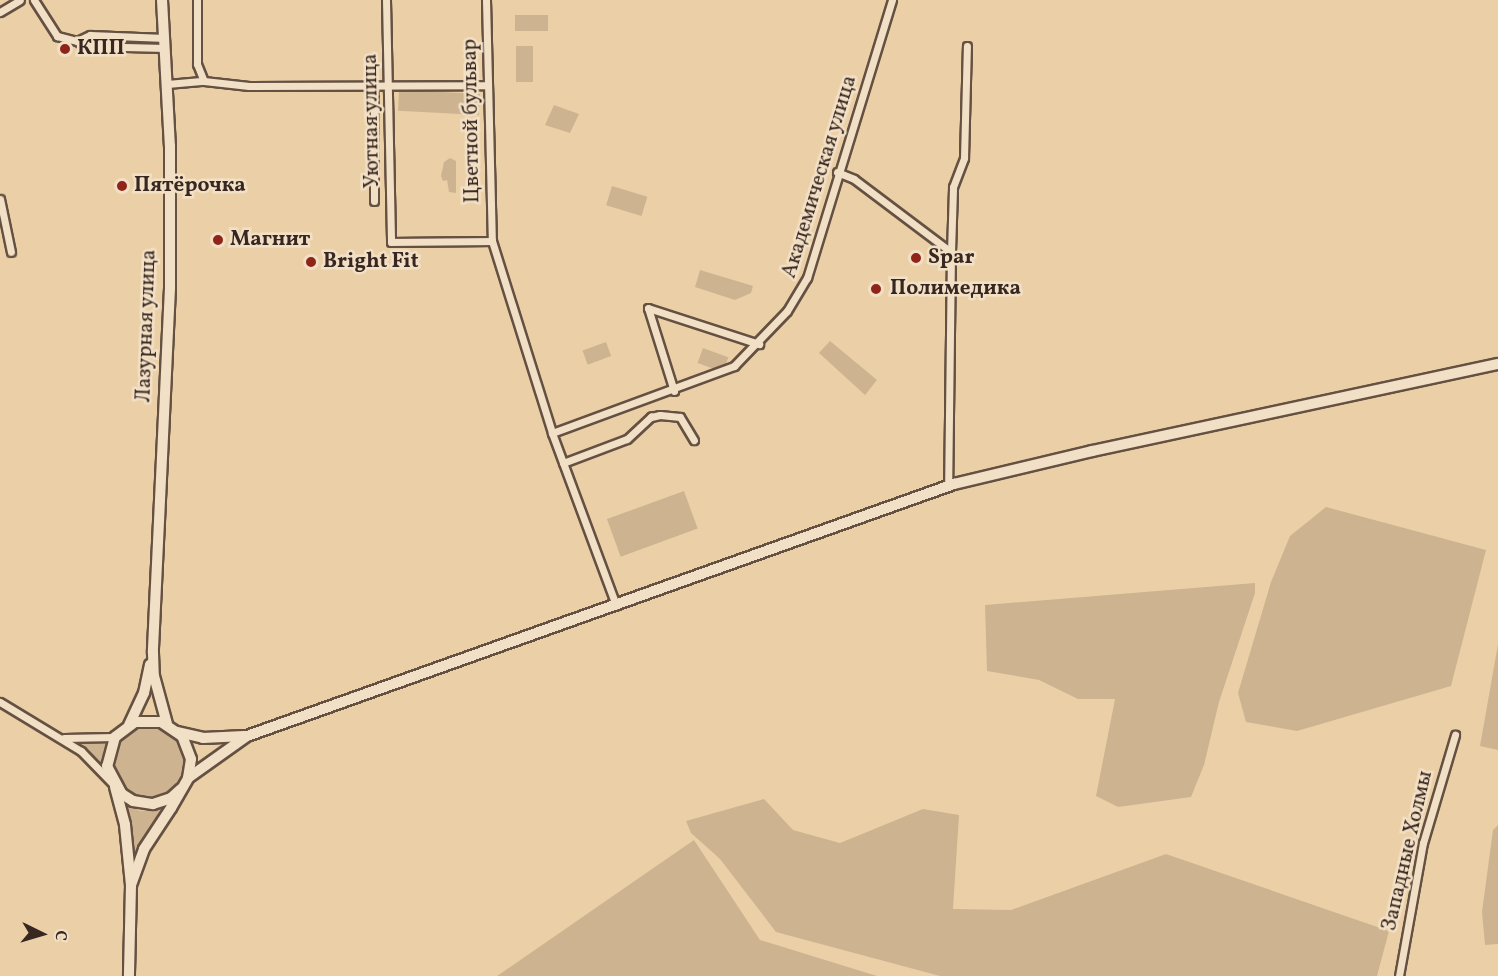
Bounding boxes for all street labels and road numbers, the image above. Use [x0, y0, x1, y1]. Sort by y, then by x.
street label: Цветной бульвар [458, 39, 486, 203]
street label: Уютная улица [358, 53, 386, 189]
street label: Академическая улица [777, 72, 863, 282]
street label: Лазурная улица [132, 249, 162, 403]
street label: Западные Холмы [1377, 768, 1439, 934]

